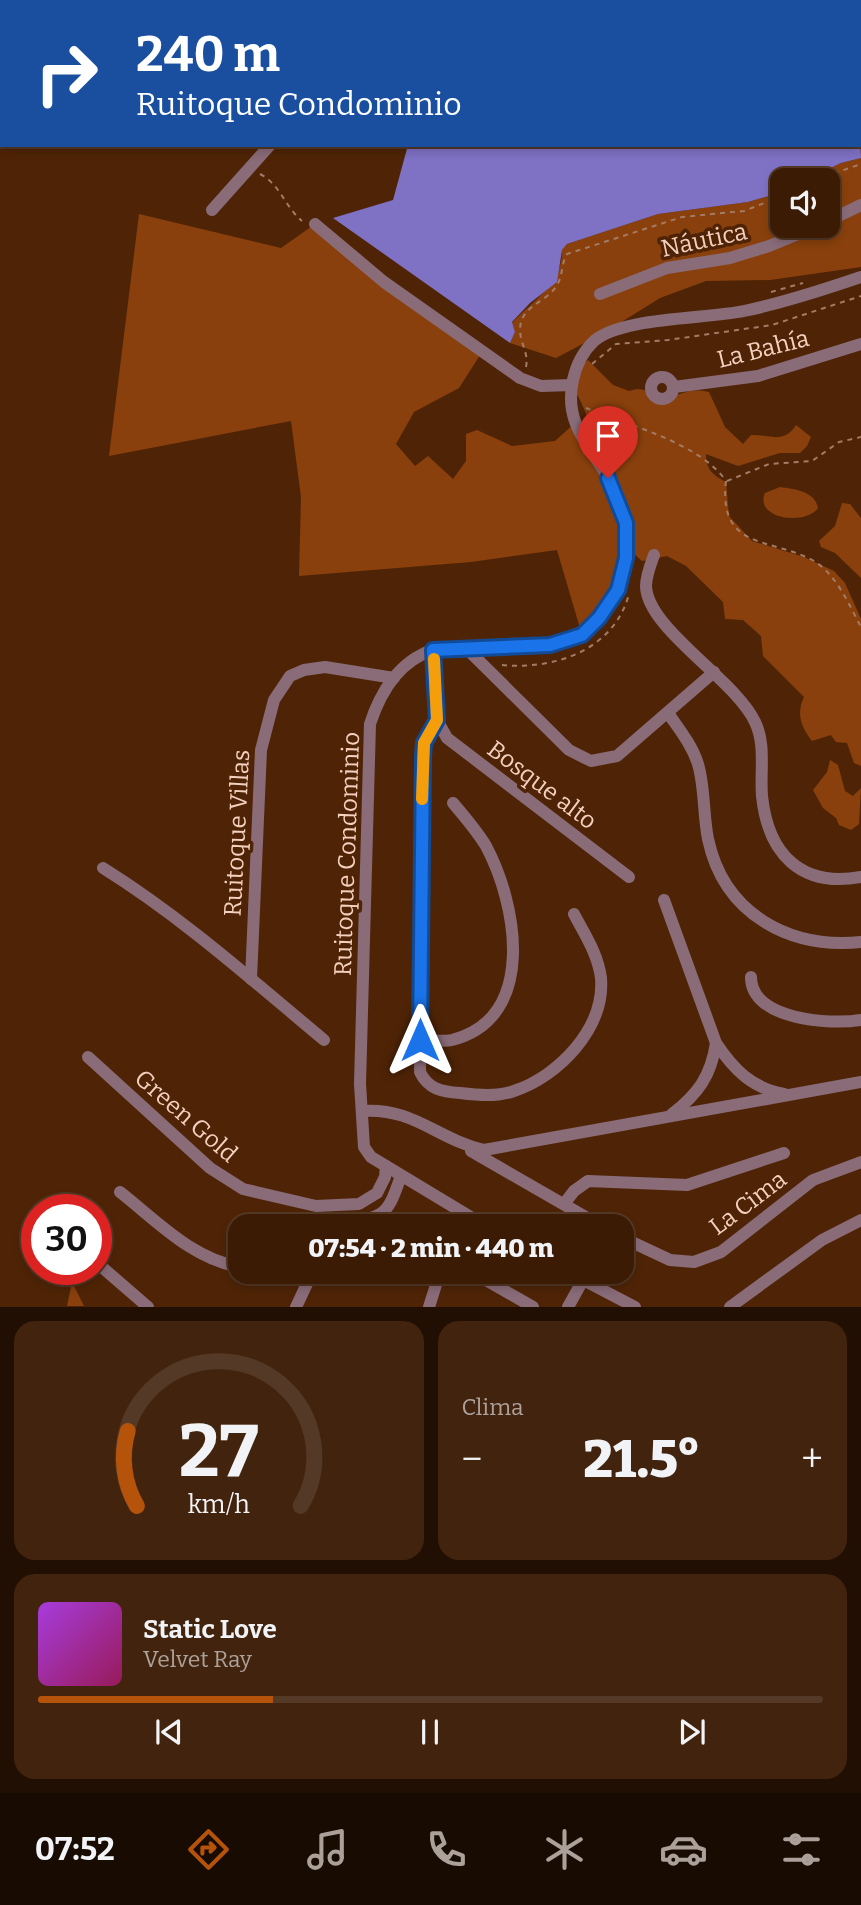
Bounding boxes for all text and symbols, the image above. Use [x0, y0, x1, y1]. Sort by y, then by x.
text: 240 m [136, 25, 280, 84]
icon: right [21, 28, 112, 119]
text: Ruitoque Condominio [136, 85, 462, 123]
map controls [770, 168, 840, 238]
button: sound [770, 168, 840, 238]
street label: Náutica [658, 217, 750, 263]
street label: La Bahía [714, 324, 812, 374]
pin [578, 406, 638, 478]
icon: arrive [589, 417, 627, 455]
street label: Ruitoque Condominio [329, 731, 365, 977]
street label: Bosque alto [482, 735, 602, 835]
street label: Ruitoque Villas [219, 749, 255, 917]
position arrow [383, 1003, 457, 1077]
street label: Green Gold [129, 1064, 243, 1168]
street label: La Cima [704, 1165, 792, 1241]
speed limit sign: 30 [21, 1194, 112, 1285]
text: 07:54 · 2 min · 440 m [308, 1233, 554, 1264]
text: Clima [462, 1393, 524, 1421]
text: 27 [179, 1409, 259, 1496]
text: 21.5° [583, 1428, 700, 1491]
text: − [462, 1436, 482, 1482]
text: + [801, 1436, 823, 1482]
text: km/h [188, 1490, 250, 1520]
text: Static Love [143, 1614, 277, 1645]
text: Velvet Ray [143, 1645, 252, 1673]
icon: previous [150, 1713, 188, 1751]
icon: pause [411, 1713, 449, 1751]
icon: next [673, 1713, 711, 1751]
icon: directions [184, 1825, 233, 1874]
icon: music [303, 1825, 352, 1874]
icon: phone [422, 1825, 471, 1874]
icon: climate [540, 1825, 589, 1874]
icon: car [659, 1825, 708, 1874]
icon: filters [777, 1825, 826, 1874]
text: 07:52 [35, 1830, 115, 1868]

